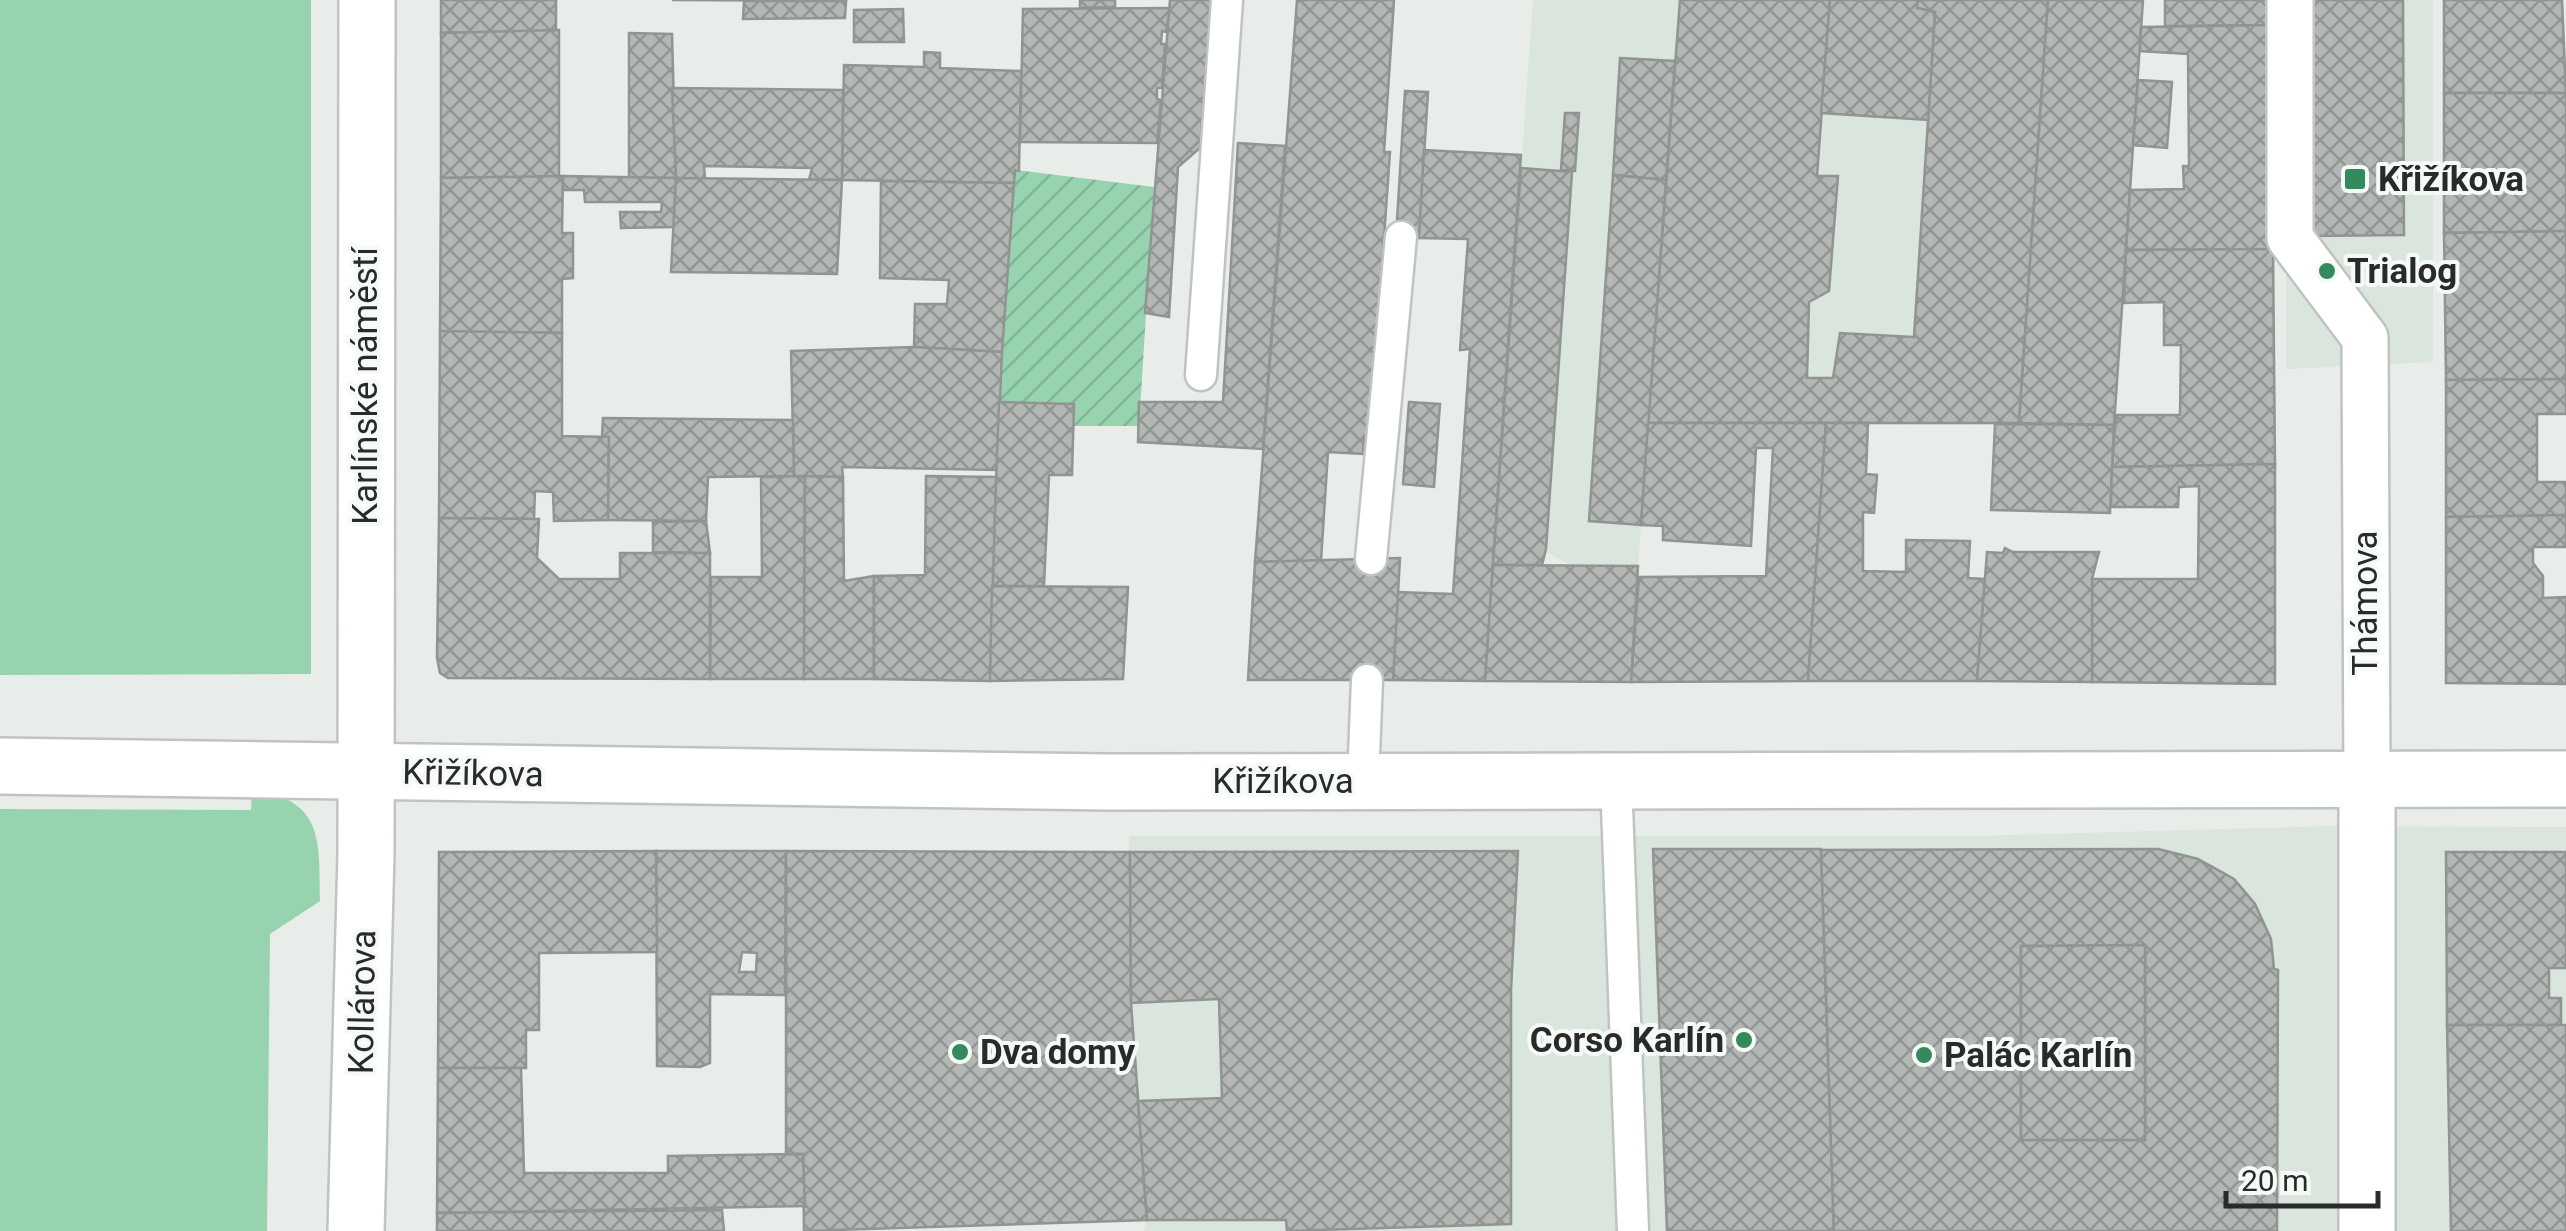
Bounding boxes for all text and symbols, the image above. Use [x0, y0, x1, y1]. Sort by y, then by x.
place label: Křižíkova [2378, 159, 2524, 200]
marker: Křižíkova [2342, 166, 2368, 192]
street label: Karlínské náměstí [345, 246, 386, 525]
place label: Trialog [2347, 251, 2457, 292]
marker: Trialog [2316, 260, 2338, 282]
street label: Thámova [2345, 530, 2386, 676]
street label: Křižíkova [402, 752, 544, 795]
street label: Křižíkova [1212, 761, 1354, 802]
street label: Kollárova [341, 929, 384, 1075]
place label: Corso Karlín [1530, 1020, 1724, 1061]
marker: Corso Karlín [1733, 1029, 1755, 1051]
place label: Dva domy [980, 1032, 1135, 1073]
place label: Palác Karlín [1944, 1035, 2132, 1076]
marker: Dva domy [949, 1041, 971, 1063]
marker: Palác Karlín [1913, 1044, 1935, 1066]
scale bar [2226, 1146, 2378, 1208]
text: 20 m [2241, 1163, 2308, 1198]

